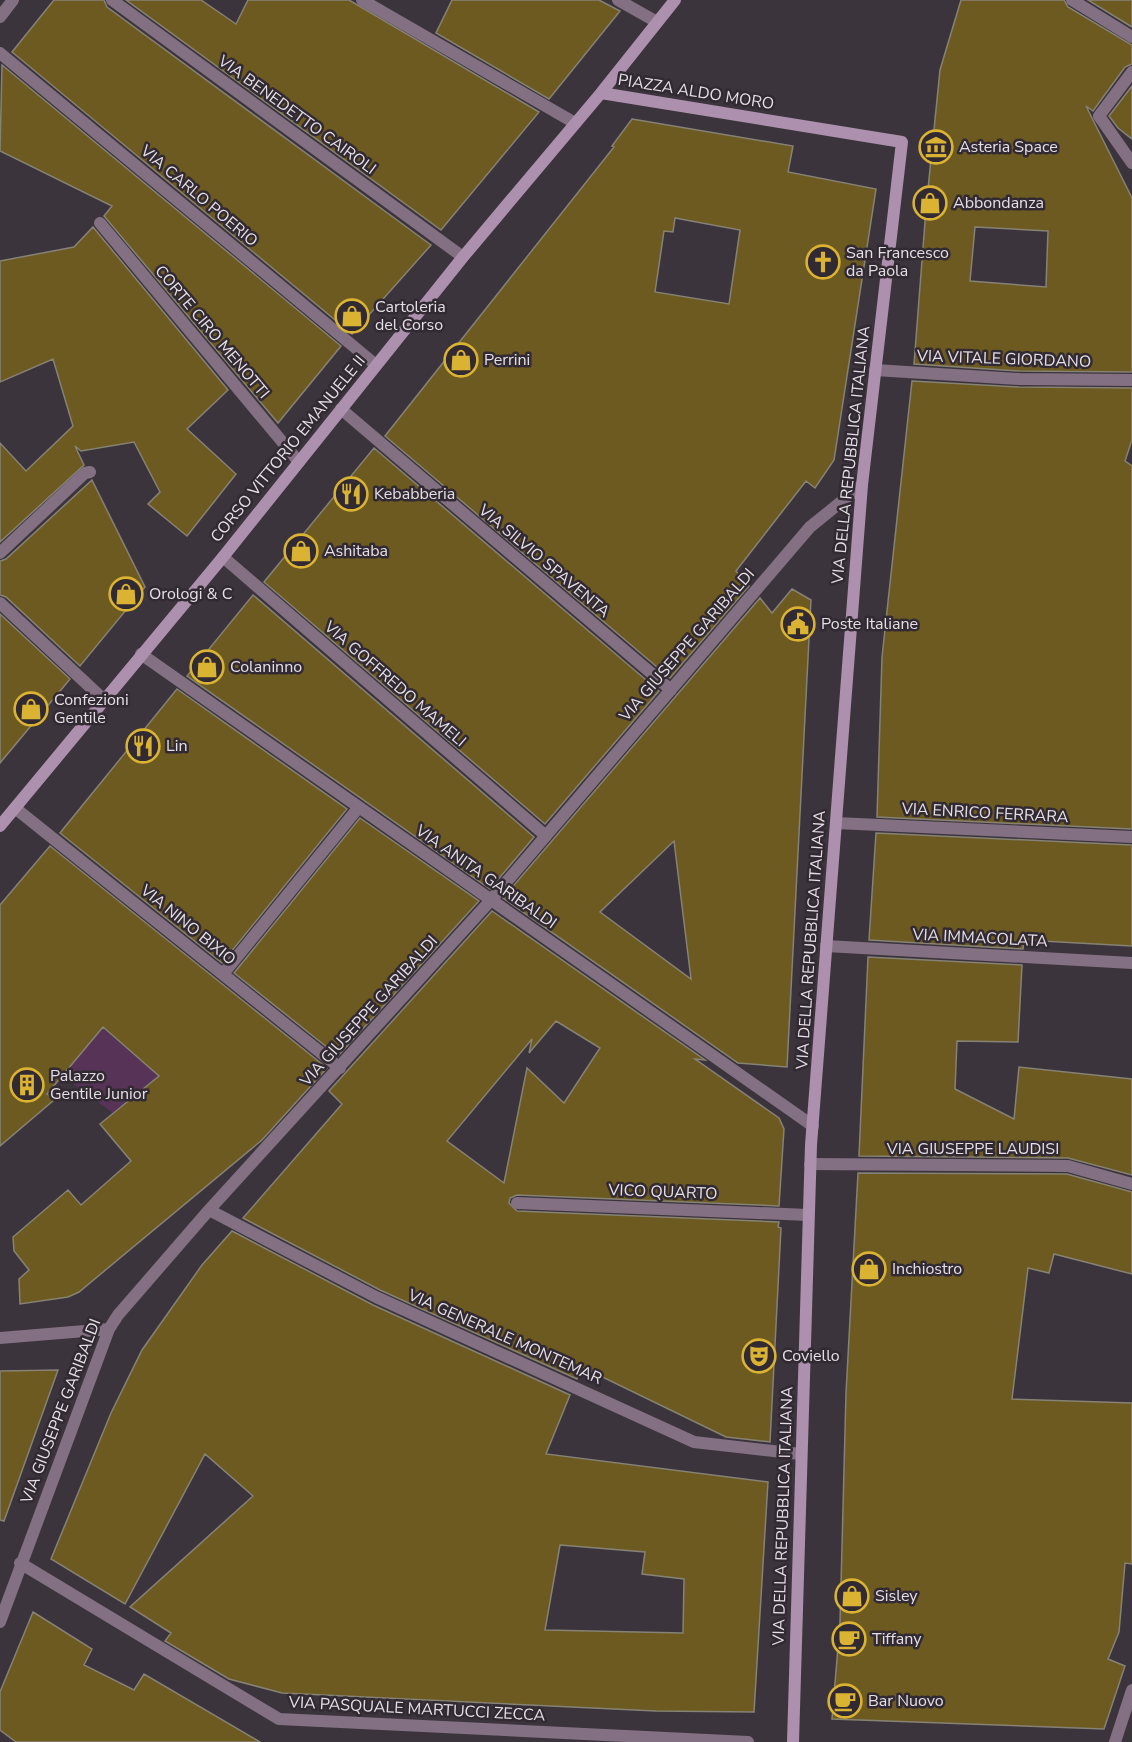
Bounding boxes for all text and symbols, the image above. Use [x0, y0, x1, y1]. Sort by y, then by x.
street label: VIA BENEDETTO CAIROLI [213, 50, 380, 180]
street label: PIAZZA ALDO MORO [616, 69, 776, 115]
museum icon: Asteria Space [918, 129, 954, 165]
place label: Asteria Space [959, 136, 1058, 158]
street label: VIA CARLO POERIO [135, 140, 262, 252]
shop icon: Abbondanza [912, 185, 948, 221]
place label: Abbondanza [953, 192, 1044, 214]
place label: San Francesco da Paola [846, 242, 949, 282]
church icon: San Francesco da Paola [805, 244, 841, 280]
street label: CORTE CIRO MENOTTI [150, 261, 274, 403]
place label: Cartoleria del Corso [375, 296, 446, 336]
shop icon: Cartoleria del Corso [334, 298, 370, 334]
street label: VIA DELLA REPUBBLICA ITALIANA [826, 324, 876, 586]
shop icon: Perrini [443, 342, 479, 378]
street label: VIA VITALE GIORDANO [915, 345, 1092, 373]
place label: Perrini [484, 349, 530, 371]
street label: CORSO VITTORIO EMANUELE II [206, 351, 370, 547]
restaurant icon: Kebabberia [333, 476, 369, 512]
place label: Kebabberia [374, 483, 455, 505]
street label: VIA SILVIO SPAVENTA [473, 499, 615, 623]
shop icon: Ashitaba [283, 533, 319, 569]
place label: Ashitaba [324, 540, 388, 562]
street label: VIA GIUSEPPE GARIBALDI [614, 564, 760, 727]
shop icon: Orologi & C [108, 576, 144, 612]
place label: Orologi & C [149, 583, 233, 605]
public building icon: Poste Italiane [780, 606, 816, 642]
place label: Poste Italiane [821, 613, 918, 635]
street label: VIA GOFFREDO MAMELI [318, 615, 471, 752]
shop icon: Colaninno [189, 649, 225, 685]
place label: Colaninno [230, 656, 302, 678]
place label: Confezioni Gentile [54, 689, 129, 729]
shop icon: Confezioni Gentile [13, 691, 49, 727]
restaurant icon: Lin [125, 728, 161, 764]
place label: Lin [166, 735, 188, 757]
street label: VIA ENRICO FERRARA [900, 798, 1069, 828]
street label: VIA DELLA REPUBBLICA ITALIANA [791, 809, 831, 1071]
street label: VIA ANITA GARIBALDI [410, 819, 561, 934]
street label: VIA NINO BIXIO [135, 879, 240, 970]
street label: VIA IMMACOLATA [911, 923, 1049, 953]
street label: VIA GIUSEPPE GARIBALDI [295, 931, 443, 1092]
place label: Palazzo Gentile Junior [50, 1065, 148, 1105]
building icon: Palazzo Gentile Junior [9, 1067, 45, 1103]
street label: VIA GIUSEPPE LAUDISI [886, 1138, 1059, 1160]
street label: VICO QUARTO [607, 1179, 718, 1205]
shop icon: Inchiostro [851, 1251, 887, 1287]
place label: Inchiostro [892, 1258, 962, 1280]
street label: VIA GENERALE MONTEMAR [404, 1284, 606, 1390]
street label: VIA GIUSEPPE GARIBALDI [15, 1315, 106, 1507]
theatre icon: Coviello [741, 1338, 777, 1374]
place label: Coviello [782, 1345, 840, 1367]
street label: VIA DELLA REPUBBLICA ITALIANA [767, 1386, 799, 1647]
shop icon: Sisley [834, 1578, 870, 1614]
place label: Sisley [875, 1585, 918, 1607]
cafe icon: Tiffany [831, 1621, 867, 1657]
place label: Tiffany [872, 1628, 922, 1650]
cafe icon: Bar Nuovo [827, 1683, 863, 1719]
place label: Bar Nuovo [868, 1690, 944, 1712]
street label: VIA PASQUALE MARTUCCI ZECCA [287, 1691, 546, 1727]

